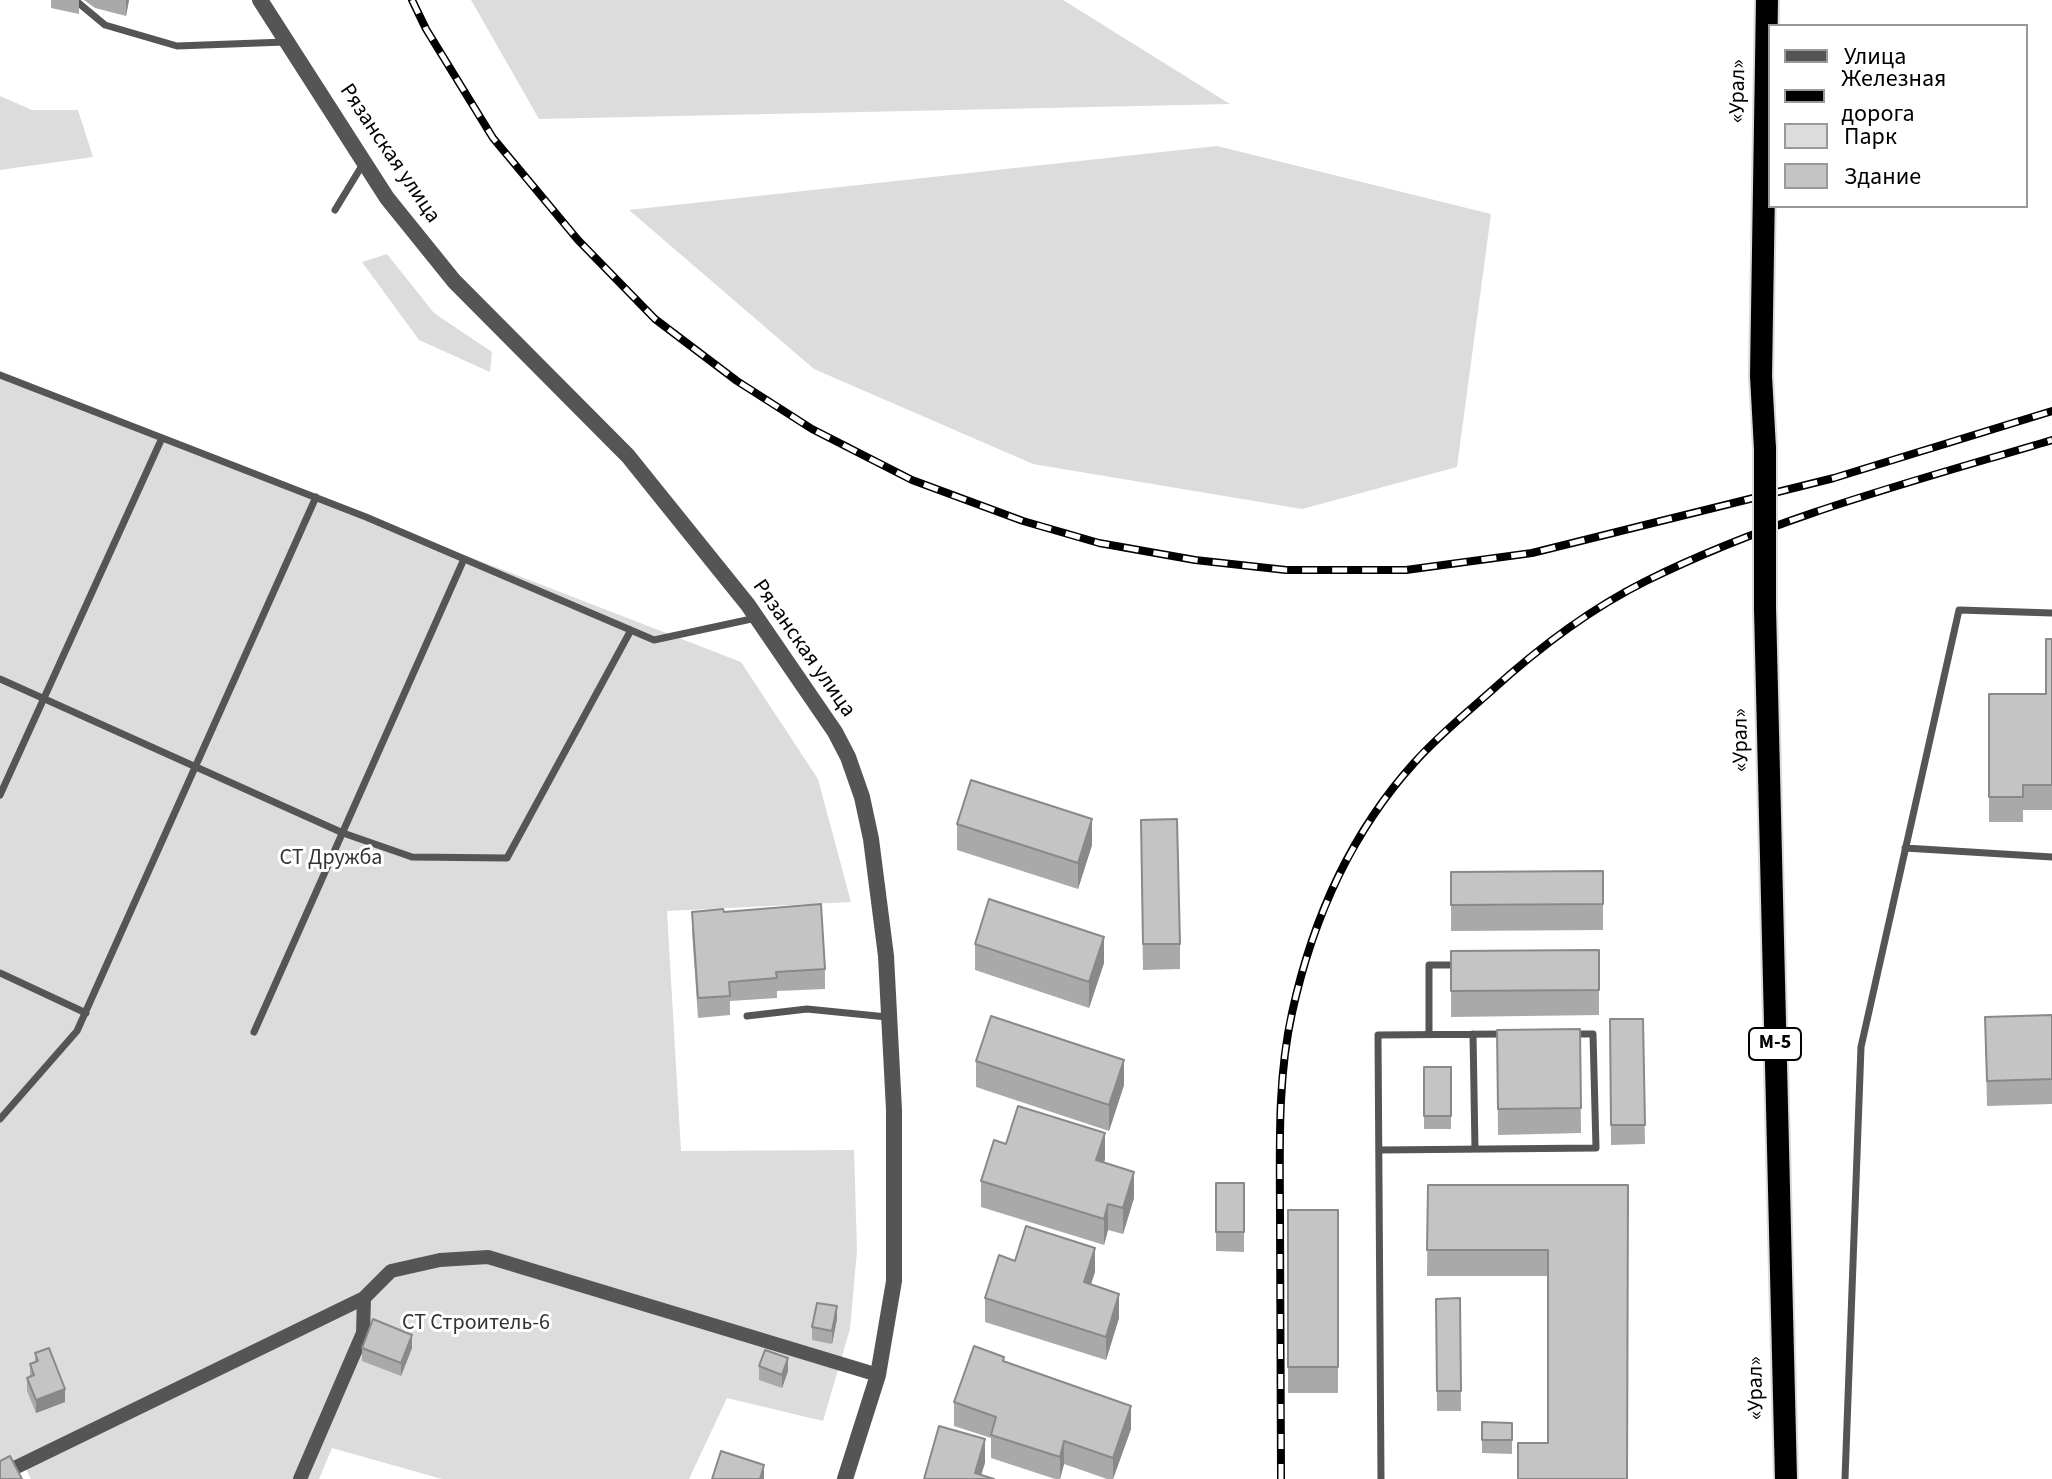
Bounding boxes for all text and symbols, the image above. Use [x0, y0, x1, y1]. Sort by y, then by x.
legend [1768, 24, 2028, 208]
text: Улица [1844, 39, 1906, 74]
street label: «Урал» [1725, 59, 1753, 123]
text: Железная дорога [1841, 61, 1946, 131]
street label: Рязанская улица [333, 79, 445, 229]
text: Парк [1844, 119, 1897, 154]
text: Здание [1844, 159, 1921, 194]
street label: Рязанская улица [746, 575, 860, 723]
street label: «Урал» [1728, 708, 1756, 772]
park label: СТ Дружба [280, 846, 382, 872]
road number: М-5 [1749, 1028, 1801, 1060]
park label: СТ Строитель-6 [402, 1311, 550, 1337]
street label: «Урал» [1743, 1356, 1771, 1420]

